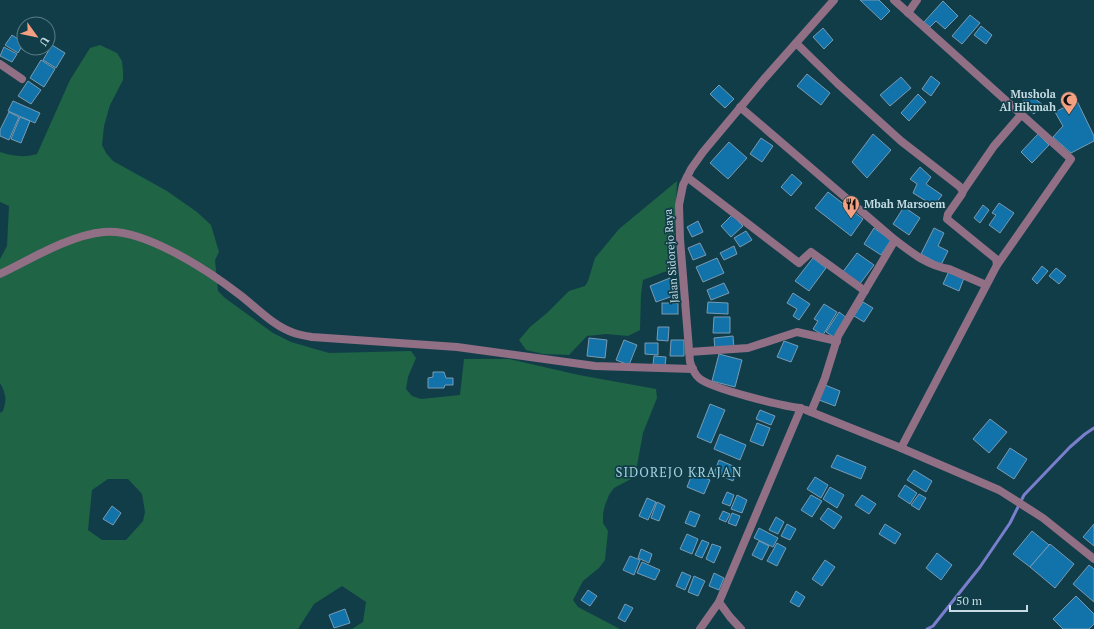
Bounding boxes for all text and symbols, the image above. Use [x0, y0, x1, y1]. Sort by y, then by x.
north arrow [16, 16, 56, 56]
text: U [36, 34, 52, 49]
place label: Mushola Al Hikmah [1000, 87, 1056, 114]
mosque icon: Mushola Al Hikmah [1059, 90, 1079, 115]
restaurant icon: Mbah Marsoem [841, 194, 861, 219]
place label: Mbah Marsoem [864, 197, 946, 211]
street label: Jalan Sidorejo Raya [661, 208, 681, 303]
district label: SIDOREJO KRAJAN [616, 463, 742, 481]
scale bar [950, 587, 1027, 613]
text: 50 m [956, 593, 983, 608]

